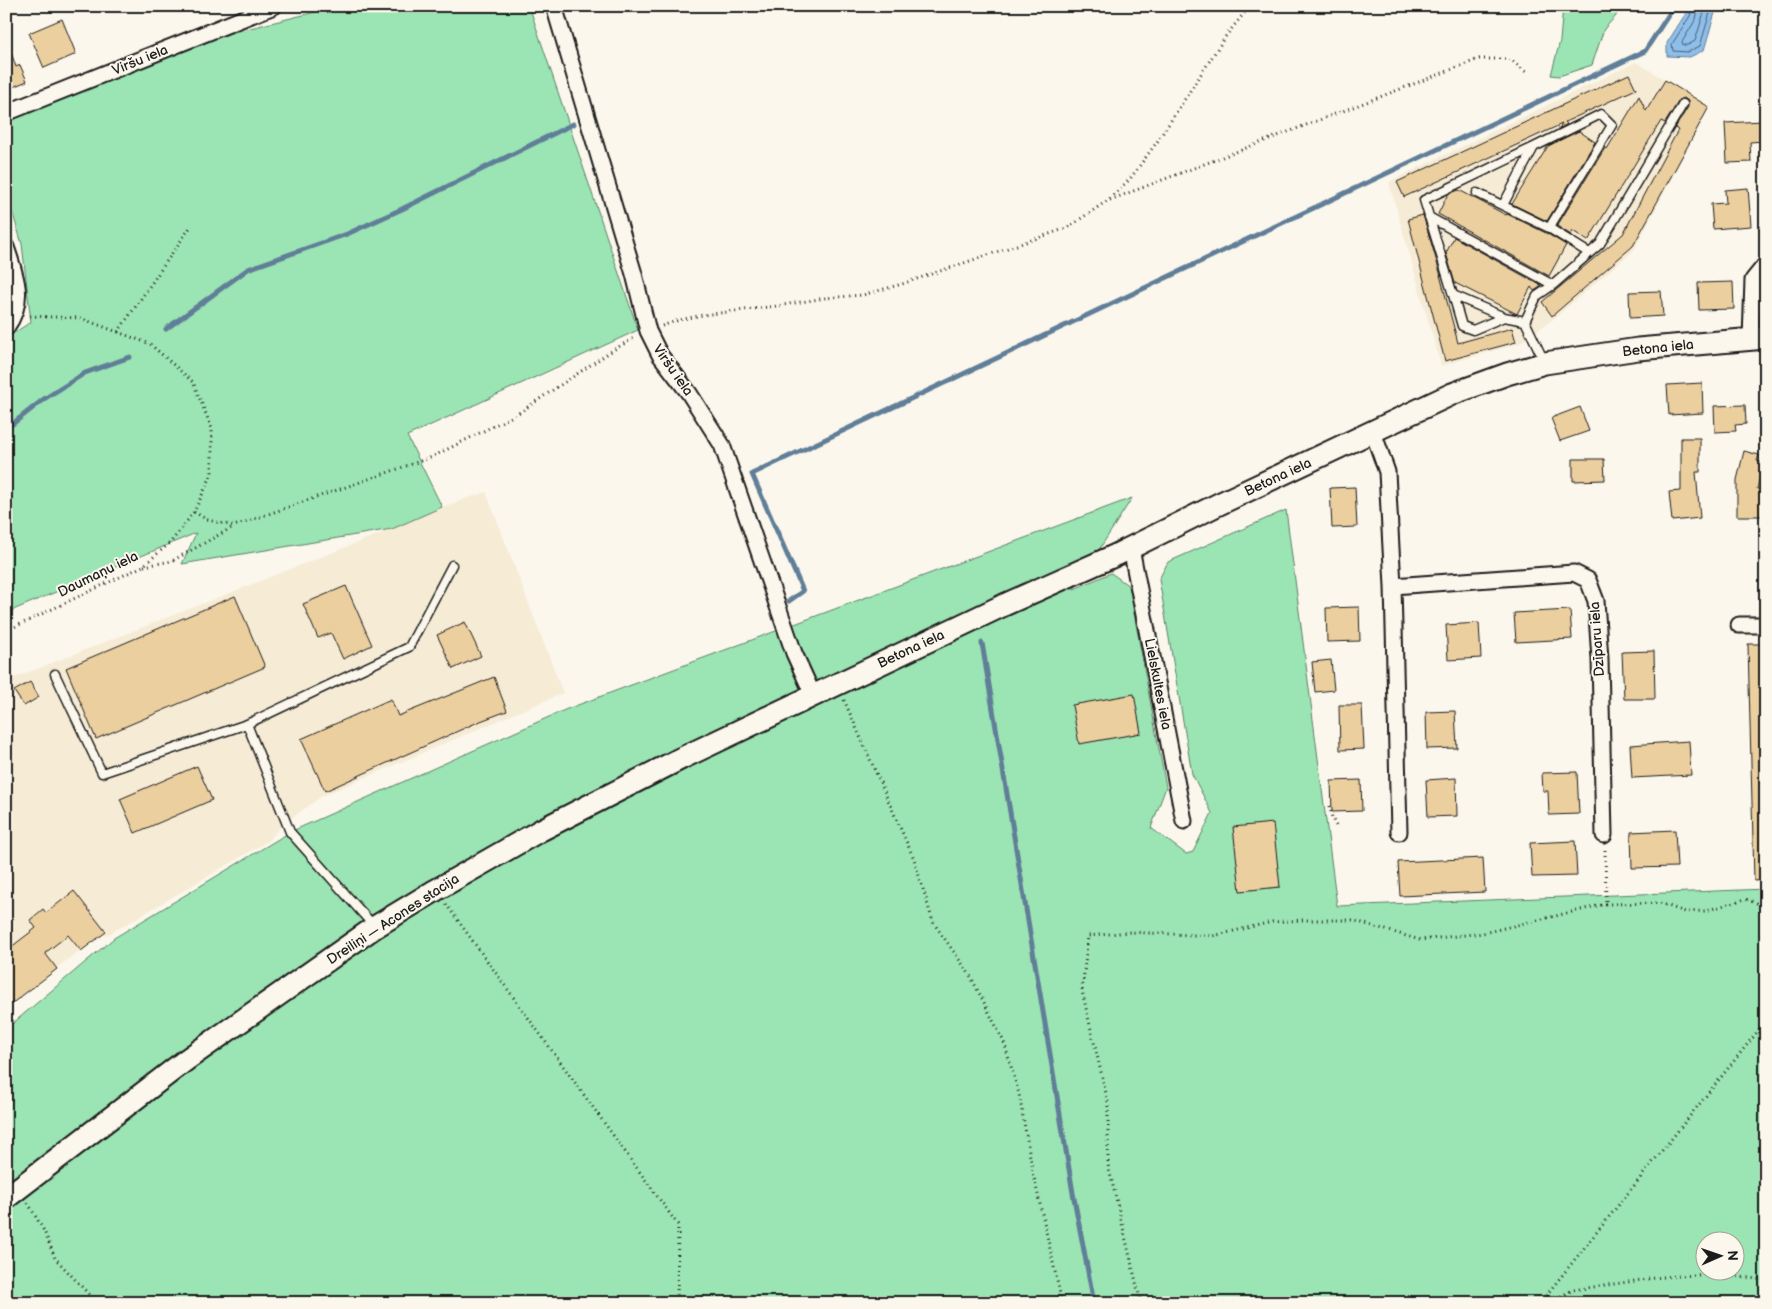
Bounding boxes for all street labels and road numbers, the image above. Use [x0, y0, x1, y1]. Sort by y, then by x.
street label: Viršu iela [110, 41, 171, 79]
street label: Betona iela [1621, 336, 1695, 360]
street label: Viršu iela [649, 341, 697, 399]
street label: Betona iela [1242, 454, 1314, 500]
street label: Daumaņu iela [55, 547, 141, 601]
street label: Dzīparu iela [1586, 601, 1608, 677]
street label: Betona iela [875, 626, 947, 672]
street label: Lielskultes iela [1141, 637, 1175, 731]
street label: Dreiliņi — Acones stacija [324, 870, 462, 968]

